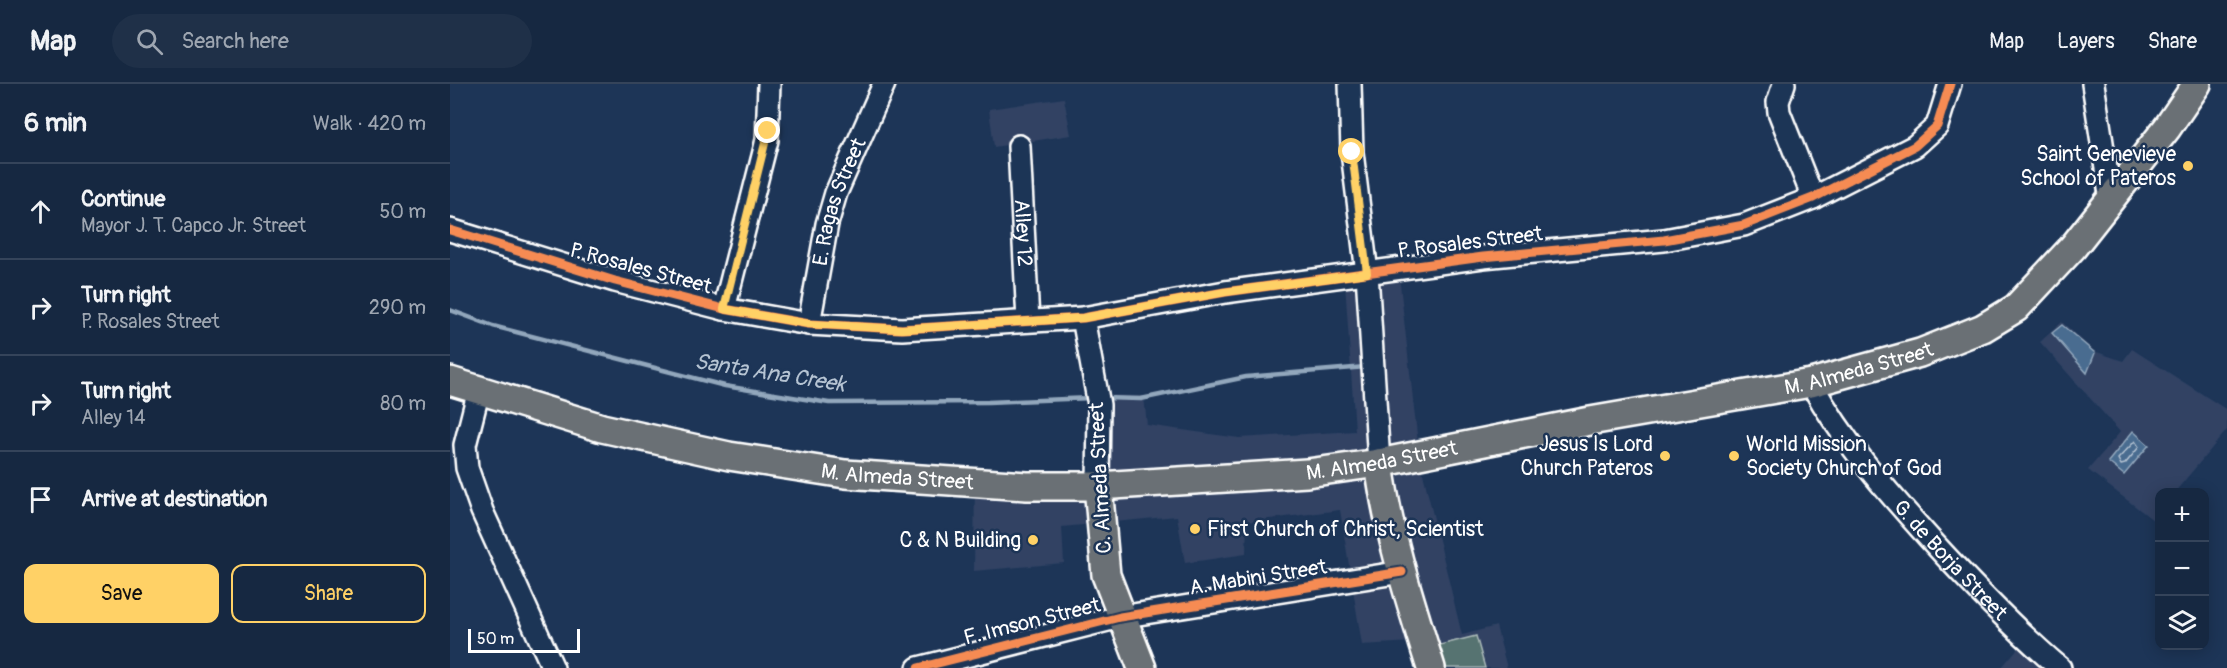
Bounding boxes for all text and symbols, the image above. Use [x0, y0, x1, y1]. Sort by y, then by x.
search box [112, 14, 532, 68]
text: Map [30, 24, 76, 59]
icon: search [133, 25, 166, 58]
text: Search here [181, 27, 289, 55]
text: Map [1989, 28, 2024, 55]
text: Layers [2057, 28, 2115, 55]
text: Share [2148, 28, 2197, 55]
text: 6 min [24, 107, 87, 139]
text: Walk · 420 m [313, 111, 426, 136]
route end [754, 117, 780, 143]
street label: E. Ragas Street [807, 133, 873, 268]
route start [1338, 138, 1364, 164]
place label: Saint Genevieve School of Pateros [2020, 141, 2177, 192]
marker: Saint Genevieve School of Pateros [2181, 159, 2195, 173]
text: Continue [81, 185, 165, 213]
icon: ahead [24, 195, 57, 228]
text: 50 m [379, 199, 426, 224]
street label: Alley 12 [1008, 199, 1038, 267]
text: Mayor J. T. Capco Jr. Street [81, 213, 306, 238]
street label: P. Rosales Street [1396, 220, 1544, 265]
street label: P. Rosales Street [567, 237, 715, 301]
text: Turn right [81, 281, 171, 309]
icon: right [24, 291, 57, 324]
text: 290 m [369, 295, 426, 320]
text: P. Rosales Street [81, 309, 220, 334]
street label: M. Almeda Street [1782, 336, 1938, 401]
water label: Santa Ana Creek [693, 347, 849, 399]
text: Turn right [81, 377, 171, 405]
icon: right [24, 387, 57, 420]
text: 80 m [380, 391, 426, 416]
street label: C. Almeda Street [1083, 401, 1118, 554]
text: Alley 14 [81, 405, 146, 430]
place label: Jesus Is Lord Church Pateros [1521, 431, 1654, 482]
place label: World Mission Society Church of God [1746, 431, 1942, 482]
street label: M. Almeda Street [1304, 435, 1460, 487]
marker: Jesus Is Lord Church Pateros [1658, 449, 1672, 463]
marker: World Mission Society Church of God [1727, 449, 1741, 463]
street label: M. Almeda Street [819, 457, 975, 496]
icon: arrive [24, 483, 57, 516]
text: Arrive at destination [81, 485, 267, 513]
map controls [2155, 488, 2209, 650]
button: + [2155, 488, 2209, 542]
street label: G. de Borja Street [1887, 494, 2013, 627]
place label: First Church of Christ, Scientist [1207, 516, 1484, 543]
marker: First Church of Christ, Scientist [1188, 522, 1202, 536]
place label: C & N Building [900, 527, 1021, 554]
marker: C & N Building [1026, 533, 1040, 547]
button: − [2155, 542, 2209, 596]
street label: A. Mabini Street [1187, 553, 1329, 602]
button: Save [24, 564, 219, 623]
button: Share [231, 564, 426, 623]
street label: F. Imson Street [961, 591, 1104, 652]
button: layers [2155, 596, 2209, 650]
scale bar [468, 626, 580, 654]
text: 50 m [477, 629, 514, 649]

